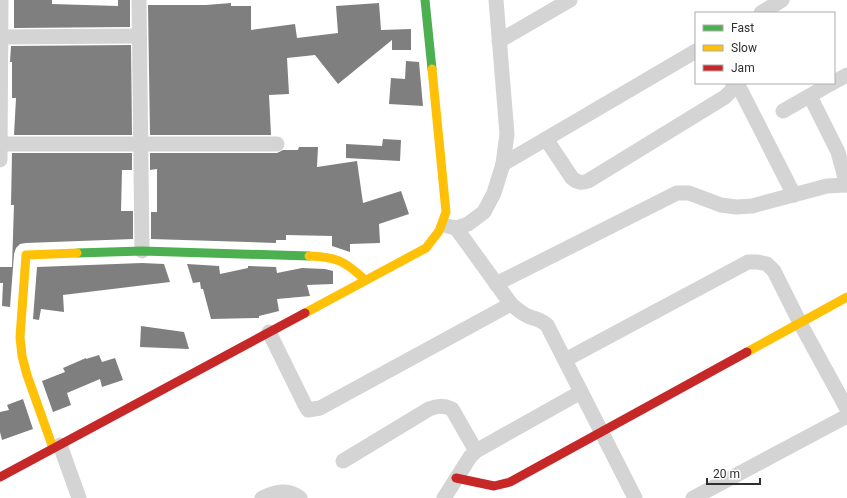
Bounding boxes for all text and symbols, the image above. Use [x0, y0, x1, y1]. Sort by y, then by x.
legend [695, 12, 835, 84]
text: Fast [731, 21, 754, 35]
text: Slow [731, 41, 757, 55]
text: Jam [731, 61, 755, 75]
scale bar [707, 460, 760, 486]
text: 20 m [713, 467, 740, 481]

